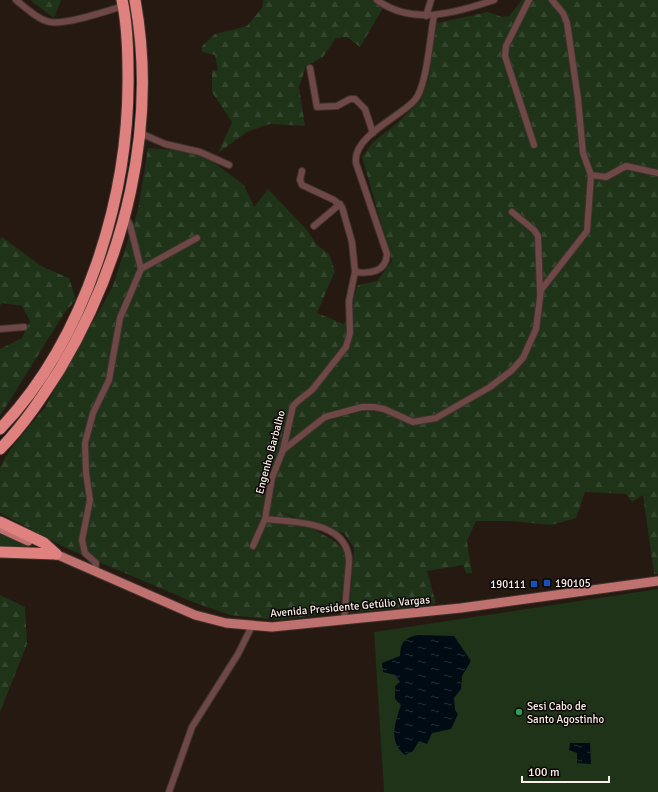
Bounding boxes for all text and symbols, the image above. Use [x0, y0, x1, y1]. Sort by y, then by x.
street label: Engenho Barbalho [253, 409, 288, 495]
place label: 190105 [555, 577, 591, 590]
place label: 190111 [490, 578, 526, 591]
marker: 190105 [542, 578, 552, 588]
marker: 190111 [529, 579, 539, 589]
street label: Avenida Presidente Getúlio Vargas [270, 593, 431, 620]
place label: Sesi Cabo de Santo Agostinho [527, 700, 604, 726]
marker: Sesi Cabo de Santo Agostinho [514, 707, 524, 717]
scale bar [522, 758, 609, 784]
text: 100 m [528, 765, 560, 780]

